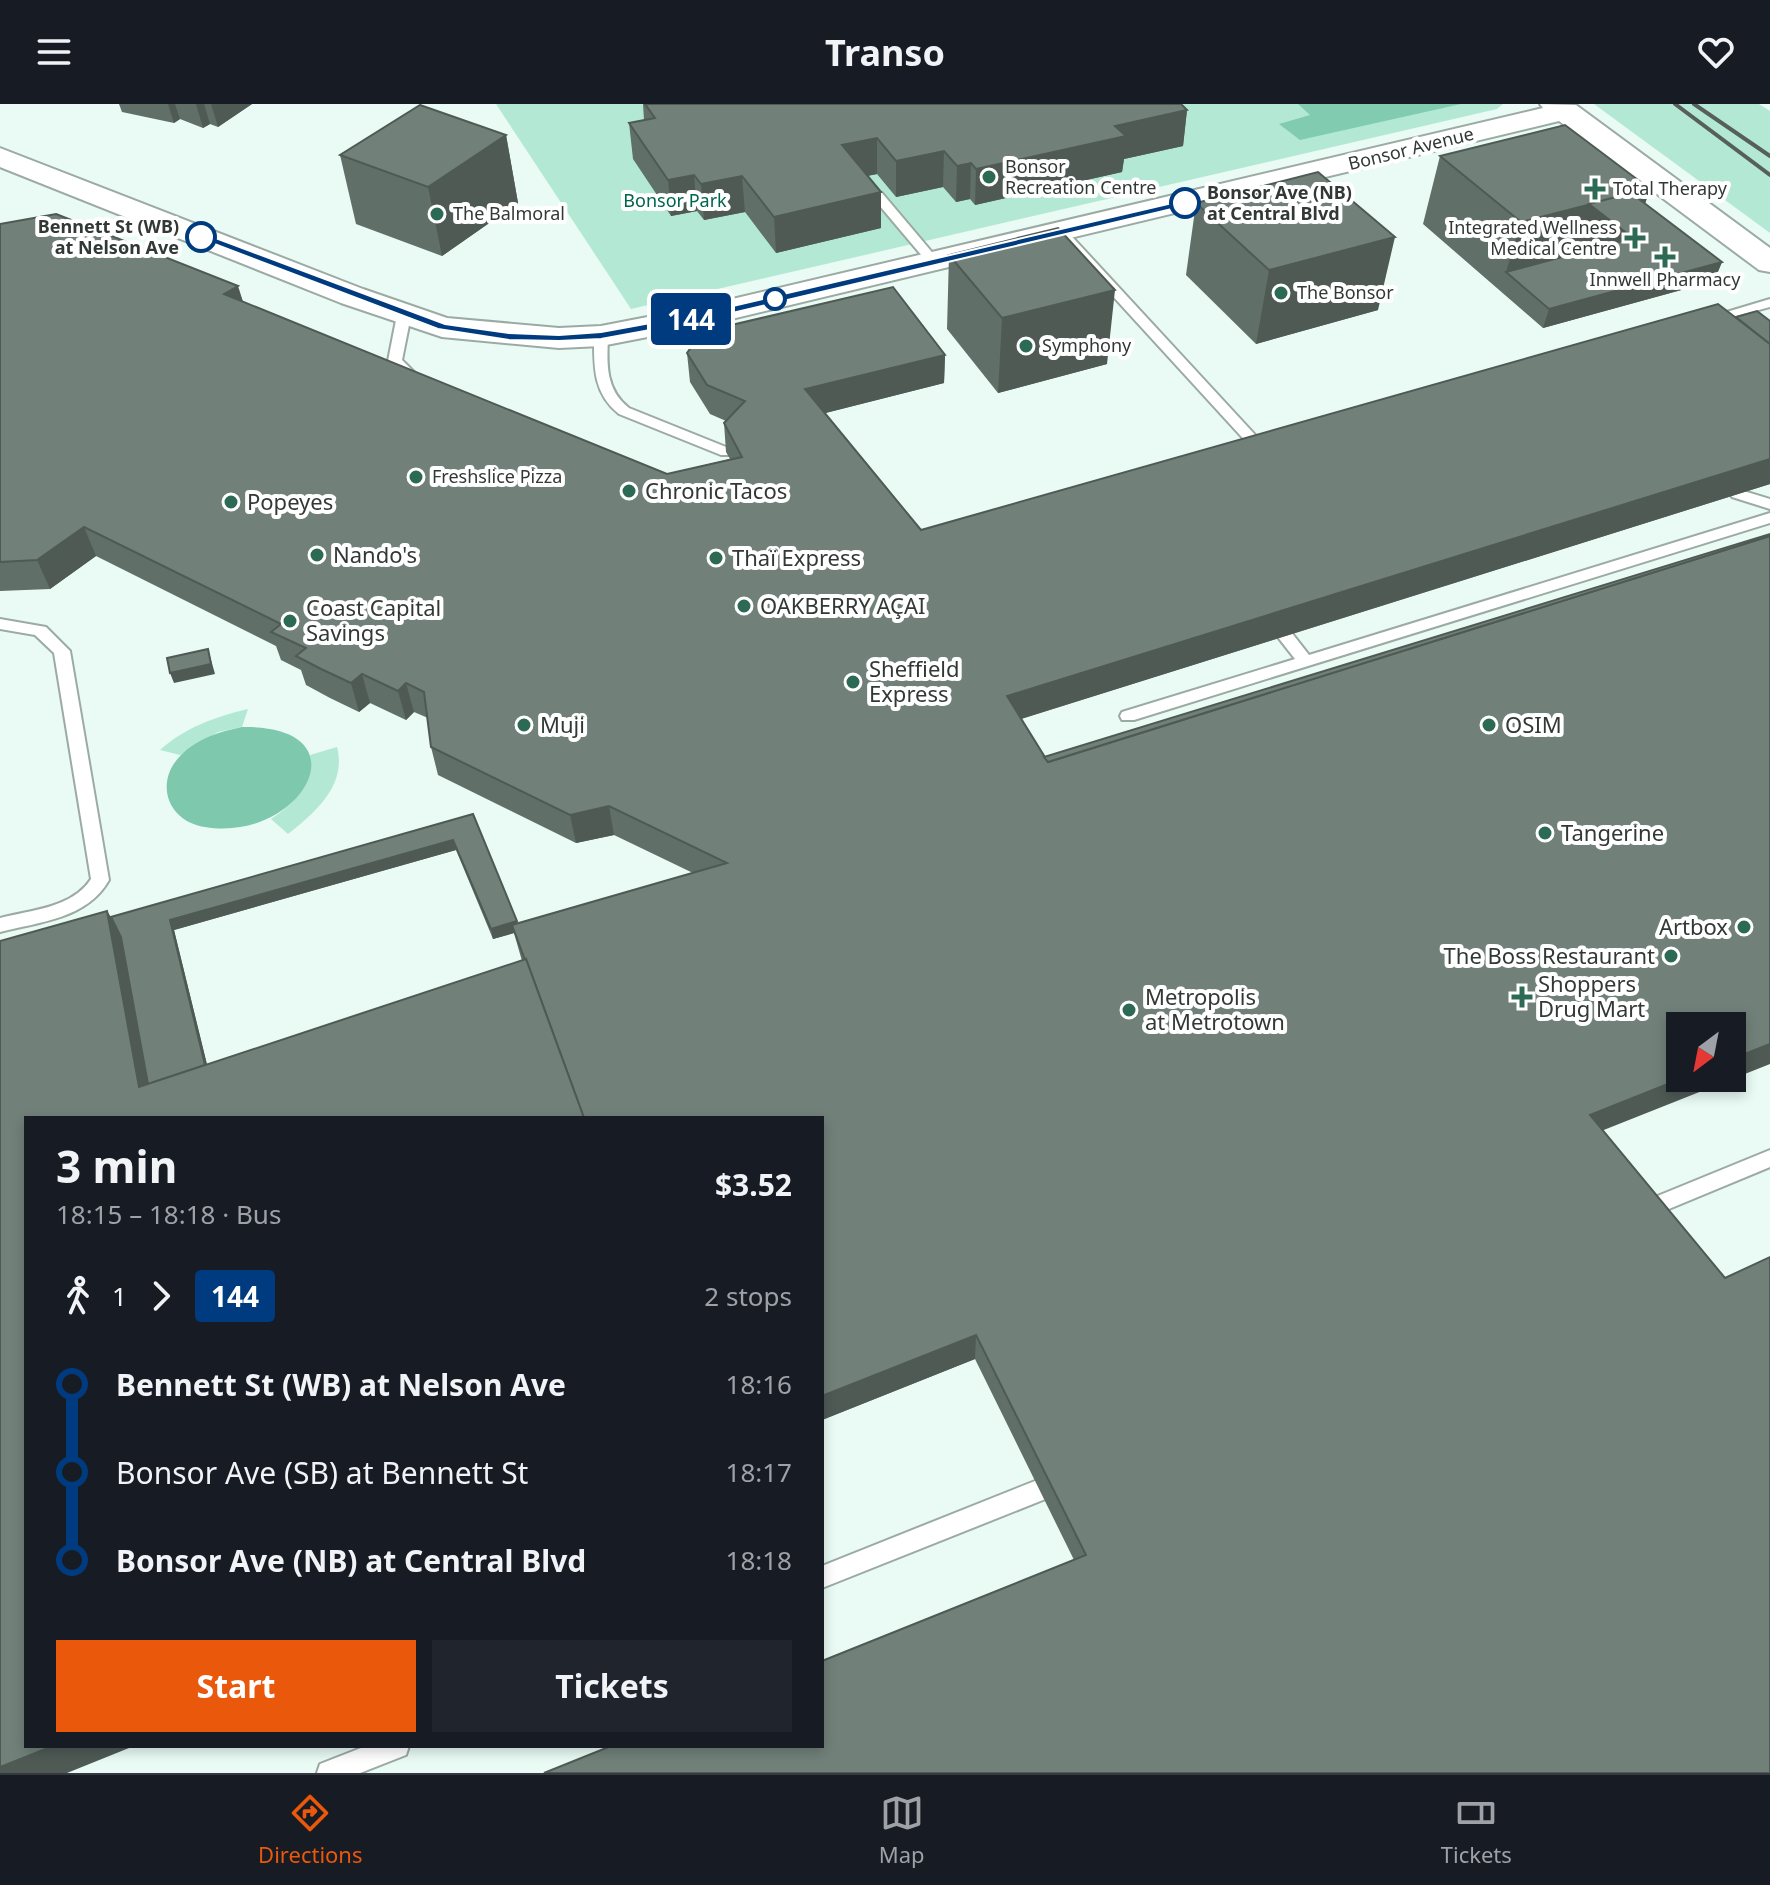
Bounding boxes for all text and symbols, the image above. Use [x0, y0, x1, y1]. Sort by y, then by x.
text: Transo [825, 28, 945, 77]
icon: menu [32, 30, 76, 74]
icon: heart [1694, 30, 1738, 74]
street label: Bonsor Avenue [1345, 121, 1476, 175]
place label: Bonsor Recreation Centre [1005, 154, 1157, 199]
marker: Bonsor Recreation Centre [980, 168, 998, 186]
place label: Total Therapy [1613, 176, 1728, 200]
marker: Total Therapy [1584, 178, 1606, 200]
place label: Bonsor Ave (NB) at Central Blvd [1207, 180, 1352, 225]
park label: Bonsor Park [623, 188, 727, 212]
marker: Bonsor Ave (NB) at Central Blvd [1170, 188, 1200, 218]
place label: The Balmoral [453, 201, 565, 225]
marker: The Balmoral [428, 205, 446, 223]
place label: Bennett St (WB) at Nelson Ave [38, 214, 179, 259]
place label: Integrated Wellness Medical Centre [1448, 215, 1617, 260]
marker: Bennett St (WB) at Nelson Ave [186, 222, 216, 252]
marker: Integrated Wellness Medical Centre [1624, 227, 1646, 249]
marker: Innwell Pharmacy [1656, 248, 1674, 266]
place label: Innwell Pharmacy [1590, 267, 1741, 291]
place label: The Bonsor [1297, 280, 1394, 304]
marker: The Bonsor [1272, 284, 1290, 302]
unlabelled marker [764, 288, 786, 310]
line badge: 144 [645, 293, 737, 345]
text: 144 [667, 300, 715, 338]
place label: Symphony [1042, 333, 1132, 357]
marker: Symphony [1017, 337, 1035, 355]
place label: Freshslice Pizza [432, 464, 562, 488]
marker: Freshslice Pizza [407, 468, 425, 486]
place label: Chronic Tacos [645, 475, 787, 505]
marker: Chronic Tacos [620, 482, 638, 500]
place label: Popeyes [247, 486, 333, 516]
marker: Popeyes [222, 493, 240, 511]
place label: Nando's [333, 539, 417, 569]
place label: Thaï Express [732, 542, 861, 572]
marker: Nando's [308, 546, 326, 564]
marker: Thaï Express [707, 549, 725, 567]
place label: OAKBERRY AÇAI [760, 590, 926, 620]
place label: Coast Capital Savings [306, 592, 441, 647]
marker: OAKBERRY AÇAI [735, 597, 753, 615]
marker: Coast Capital Savings [281, 612, 299, 630]
place label: Sheffield Express [869, 653, 960, 708]
marker: Sheffield Express [844, 673, 862, 691]
place label: Muji [540, 709, 585, 739]
place label: OSIM [1505, 709, 1562, 739]
marker: Muji [515, 716, 533, 734]
marker: OSIM [1480, 716, 1498, 734]
place label: Tangerine [1561, 817, 1664, 847]
marker: Tangerine [1536, 824, 1554, 842]
place label: Artbox [1659, 911, 1728, 941]
marker: Artbox [1735, 918, 1753, 936]
place label: The Boss Restaurant [1444, 940, 1655, 970]
marker: The Boss Restaurant [1662, 947, 1680, 965]
place label: Shoppers Drug Mart [1538, 968, 1645, 1023]
place label: Metropolis at Metrotown [1145, 981, 1285, 1036]
marker: Shoppers Drug Mart [1513, 988, 1531, 1006]
marker: Metropolis at Metrotown [1120, 1001, 1138, 1019]
north arrow [1666, 1012, 1746, 1092]
map controls [1666, 1012, 1746, 1092]
text: 3 min [56, 1136, 177, 1196]
text: $3.52 [715, 1164, 792, 1205]
text: 18:15 – 18:18 · Bus [56, 1196, 281, 1232]
icon: walk [56, 1274, 100, 1318]
icon: forward [139, 1274, 183, 1318]
text: 144 [211, 1277, 259, 1315]
text: 1 [112, 1278, 127, 1314]
text: 2 stops [704, 1278, 792, 1314]
text: Bennett St (WB) at Nelson Ave [116, 1364, 566, 1405]
text: 18:16 [726, 1366, 792, 1402]
text: Bonsor Ave (SB) at Bennett St [116, 1452, 528, 1493]
text: 18:17 [726, 1454, 792, 1490]
text: Bonsor Ave (NB) at Central Blvd [116, 1540, 586, 1581]
text: 18:18 [726, 1542, 792, 1578]
button: Start [56, 1640, 416, 1732]
button: Tickets [432, 1640, 792, 1732]
tab: Directions [258, 1791, 363, 1869]
tab: Map [879, 1791, 925, 1869]
tab: Tickets [1441, 1791, 1512, 1869]

